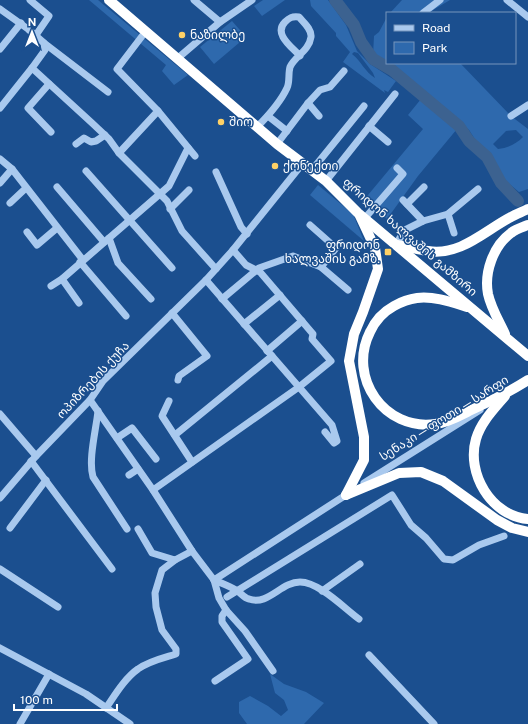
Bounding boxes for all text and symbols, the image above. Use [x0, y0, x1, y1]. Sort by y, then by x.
north arrow [12, 12, 52, 52]
legend [386, 12, 516, 64]
text: N [28, 16, 36, 28]
text: Road [422, 21, 450, 35]
place label: ნაზილბე [190, 28, 245, 43]
marker: ნაზილბე [177, 30, 187, 40]
text: Park [422, 41, 448, 55]
place label: შიო [229, 115, 253, 129]
marker: შიო [216, 117, 226, 127]
place label: ქონექთი [283, 159, 339, 173]
marker: ქონექთი [270, 161, 280, 171]
street label: ფრიდონ ხალვაშის გამზირი [339, 175, 480, 300]
place label: ფრიდონ ხალვაშის გამზ. [285, 238, 380, 267]
marker: ფრიდონ ხალვაშის გამზ. [383, 247, 393, 257]
street label: ოპიზრების ქუჩა [54, 339, 132, 421]
street label: სენაკი — ფოთი — სარფი [377, 372, 511, 463]
scale bar [14, 686, 117, 712]
text: 100 m [20, 693, 53, 707]

